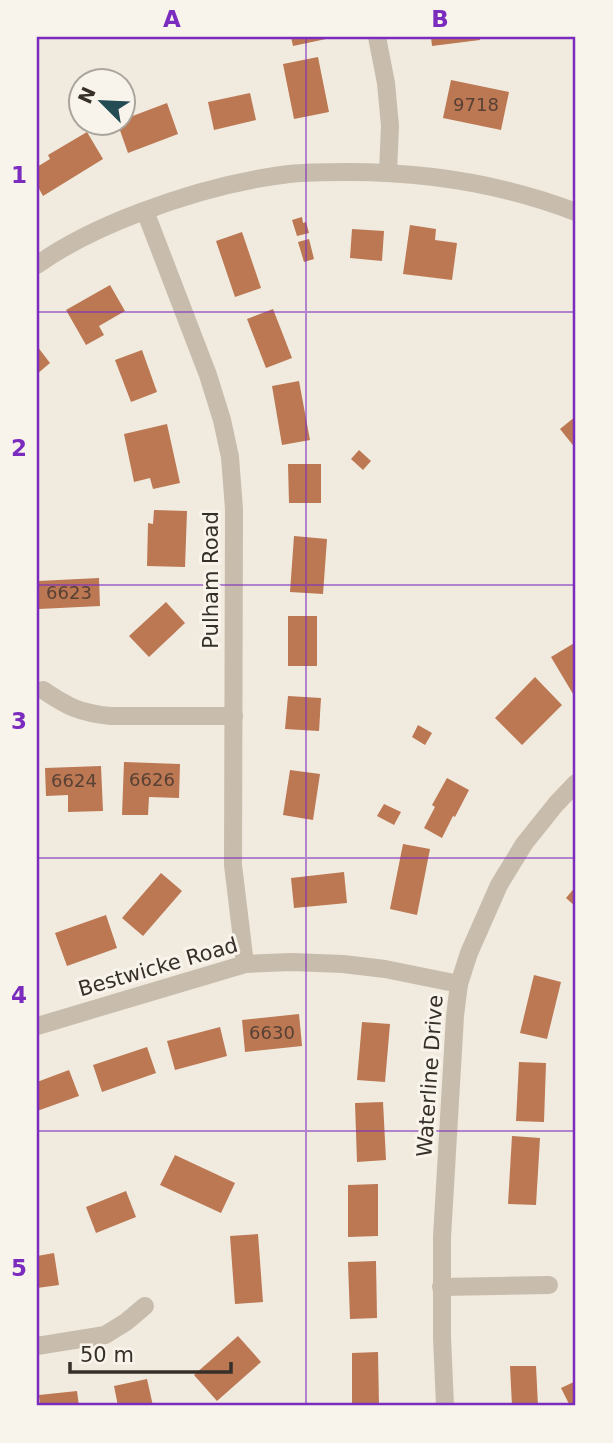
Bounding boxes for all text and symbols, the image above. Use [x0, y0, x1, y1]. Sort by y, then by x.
text: A [163, 6, 181, 32]
text: B [431, 6, 449, 32]
north arrow [66, 66, 136, 136]
text: N [73, 83, 100, 107]
house number: 9718 [453, 94, 499, 115]
text: 1 [11, 162, 27, 188]
text: 2 [11, 435, 27, 461]
street label: Pulham Road [199, 511, 223, 649]
house number: 6623 [46, 582, 92, 603]
text: 3 [11, 708, 27, 734]
house number: 6626 [129, 769, 175, 790]
house number: 6624 [51, 770, 97, 791]
street label: Bestwicke Road [76, 933, 240, 1001]
text: 4 [11, 982, 27, 1008]
street label: Waterline Drive [412, 994, 448, 1158]
house number: 6630 [249, 1022, 295, 1043]
text: 5 [11, 1255, 27, 1281]
scale bar [70, 1331, 231, 1375]
text: 50 m [80, 1343, 134, 1367]

